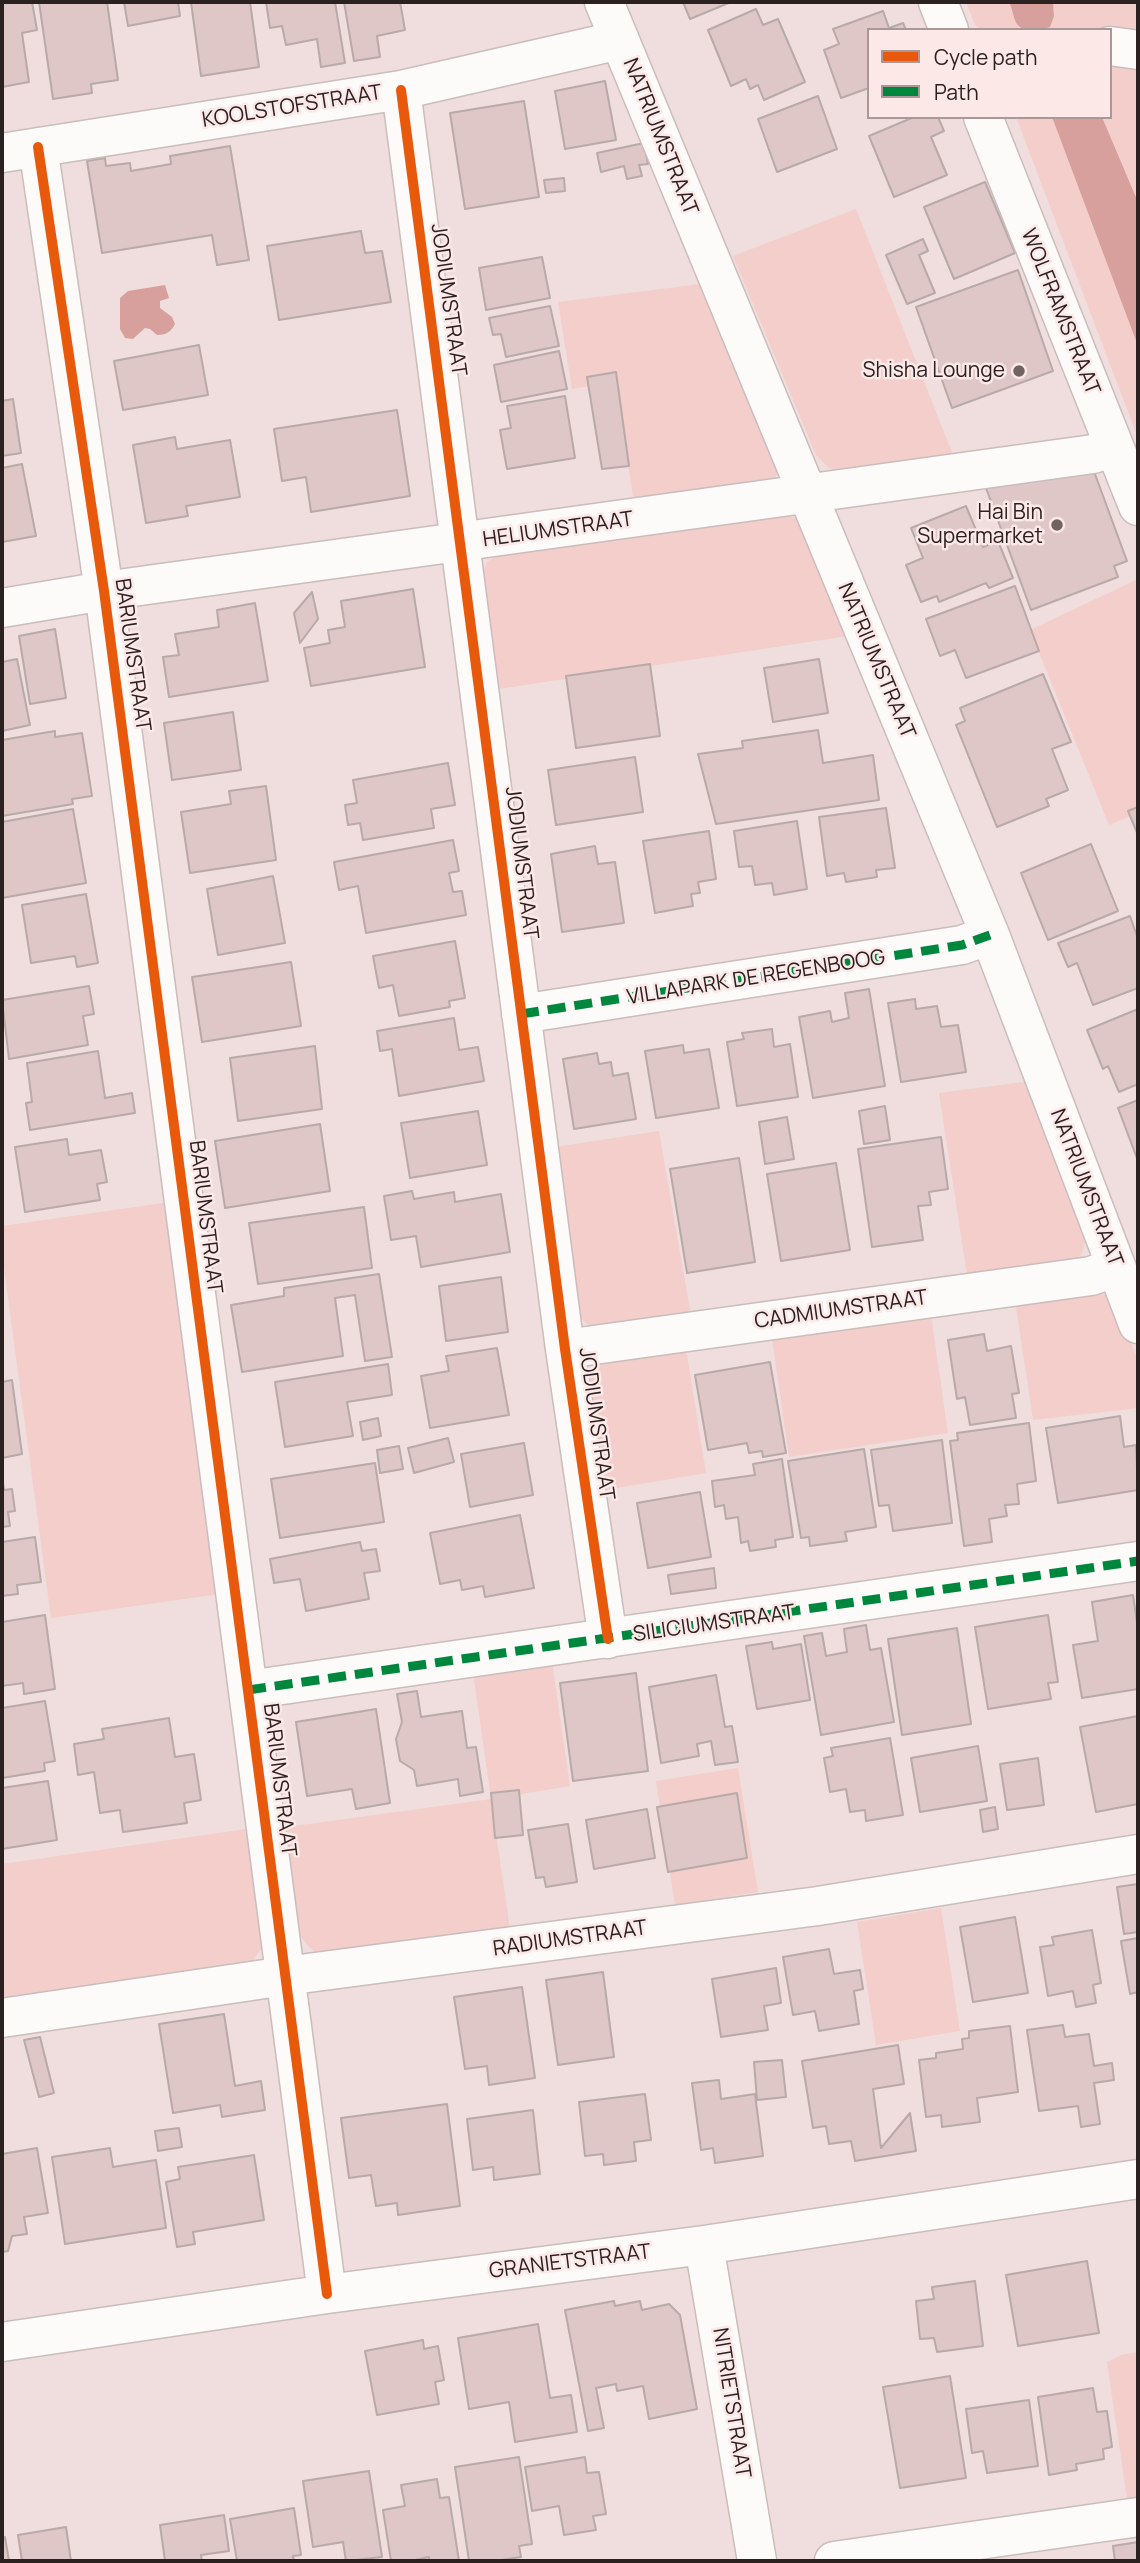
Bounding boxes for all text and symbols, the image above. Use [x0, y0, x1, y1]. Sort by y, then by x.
legend [867, 28, 1112, 119]
text: Cycle path [934, 43, 1037, 71]
street label: NATRIUMSTRAAT [617, 55, 703, 219]
text: Path [934, 78, 979, 106]
street label: KOOLSTOFSTRAAT [200, 80, 384, 134]
street label: JODIUMSTRAAT [425, 222, 471, 378]
street label: WOLFRAMSTRAAT [1015, 225, 1105, 399]
place label: Shisha Lounge [863, 358, 1005, 384]
marker: Shisha Lounge [1011, 363, 1027, 379]
place label: Hai Bin Supermarket [917, 500, 1043, 550]
street label: HELIUMSTRAAT [481, 507, 635, 553]
marker: Hai Bin Supermarket [1049, 517, 1065, 533]
street label: BARIUMSTRAAT [109, 577, 155, 733]
street label: NATRIUMSTRAAT [832, 579, 920, 743]
street label: JODIUMSTRAAT [499, 785, 543, 941]
street label: VILLAPARK DE REGENBOOG [625, 945, 887, 1011]
street label: NATRIUMSTRAAT [1044, 1106, 1128, 1270]
street label: BARIUMSTRAAT [183, 1139, 227, 1295]
street label: CADMIUMSTRAAT [753, 1285, 929, 1335]
street label: JODIUMSTRAAT [573, 1346, 619, 1502]
street label: SILICIUMSTRAAT [631, 1600, 797, 1648]
street label: BARIUMSTRAAT [257, 1702, 301, 1858]
street label: RADIUMSTRAAT [491, 1916, 649, 1962]
street label: GRANIETSTRAAT [488, 2240, 652, 2284]
street label: NITRIETSTRAAT [707, 2326, 755, 2480]

